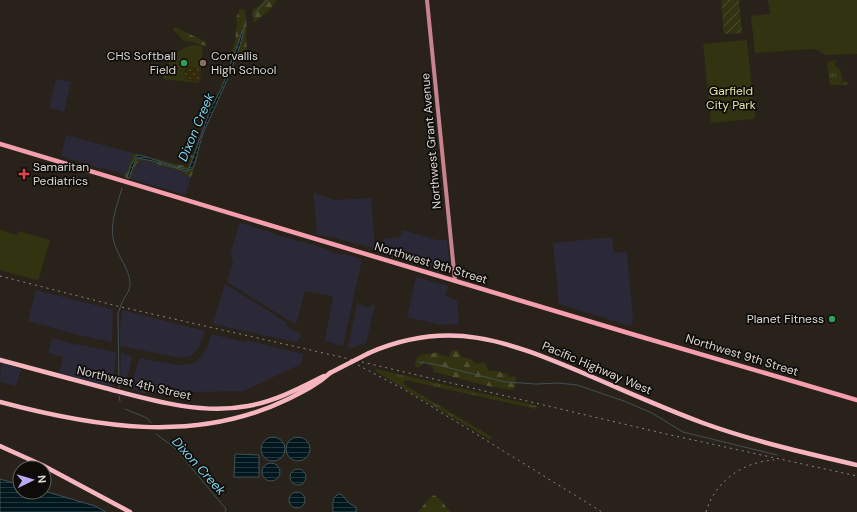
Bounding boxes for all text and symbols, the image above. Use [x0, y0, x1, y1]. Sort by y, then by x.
place label: CHS Softball Field [107, 48, 176, 78]
place label: Corvallis High School [211, 48, 276, 78]
marker: CHS Softball Field [179, 58, 189, 68]
marker: Corvallis High School [198, 58, 208, 68]
street label: Northwest Grant Avenue [417, 72, 445, 210]
park label: Garfield City Park [706, 83, 756, 113]
water label: Dixon Creek [174, 90, 218, 164]
place label: Samaritan Pediatrics [33, 159, 89, 189]
marker: Samaritan Pediatrics [18, 168, 30, 180]
street label: Northwest 9th Street [373, 238, 490, 288]
place label: Planet Fitness [747, 311, 824, 327]
marker: Planet Fitness [827, 314, 837, 324]
street label: Northwest 9th Street [684, 330, 801, 380]
street label: Pacific Highway West [540, 338, 655, 399]
street label: Northwest 4th Street [75, 362, 193, 404]
water label: Dixon Creek [168, 433, 230, 499]
north arrow [12, 460, 52, 500]
text: N [35, 475, 49, 484]

